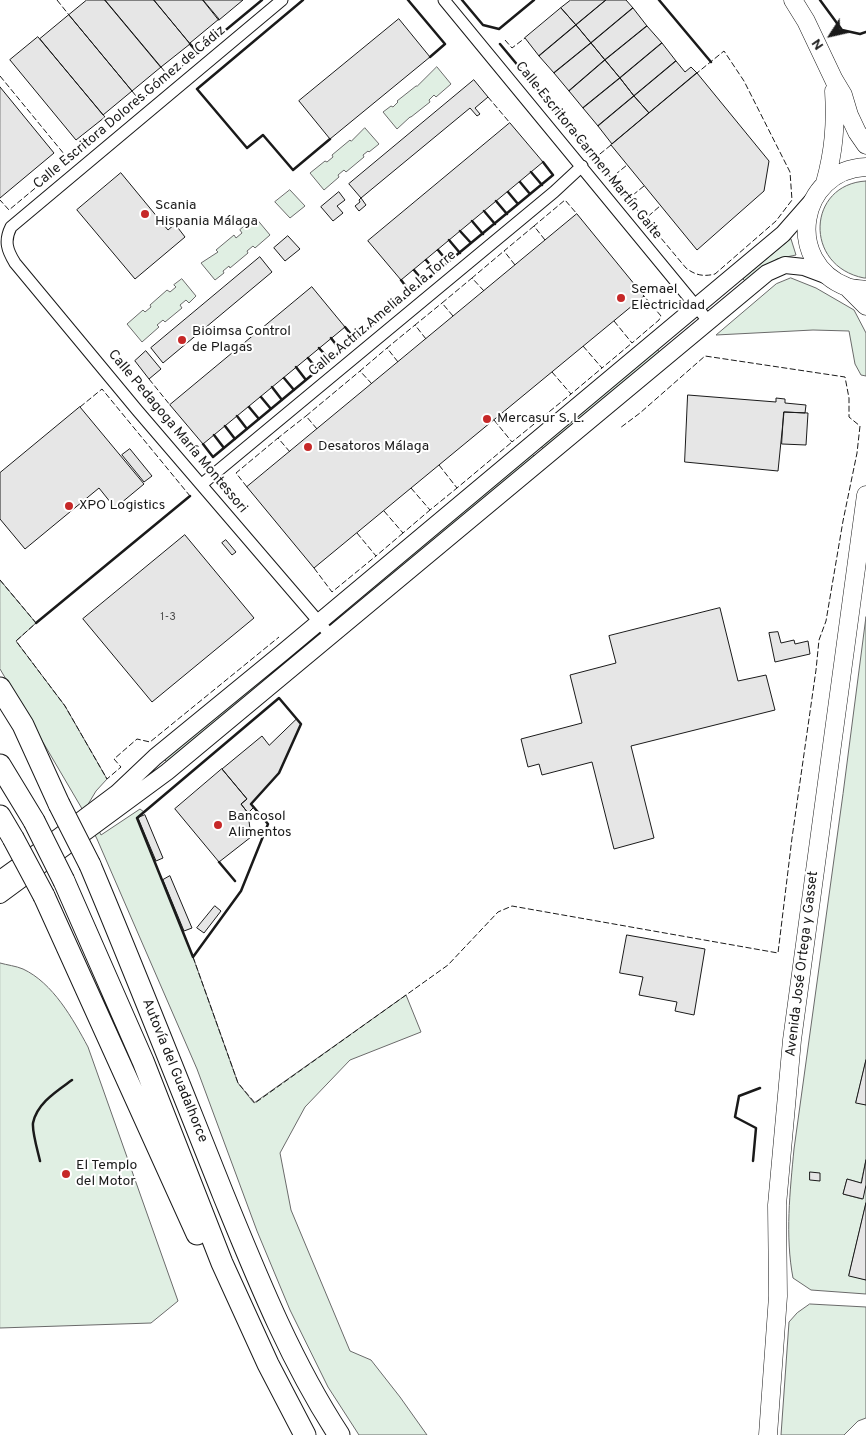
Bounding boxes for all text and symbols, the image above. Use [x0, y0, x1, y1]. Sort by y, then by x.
north arrow [806, 10, 856, 60]
street label: Calle Escritora Dolores Gómez de Cádiz [31, 23, 229, 193]
text: N [808, 35, 828, 53]
street label: Calle Escritora Carmen Martín Gaite [511, 59, 665, 243]
place label: Scania Hispania Málaga [155, 198, 258, 230]
marker: Scania Hispania Málaga [139, 208, 151, 220]
street label: Calle Actriz Amelia de la Torre [306, 247, 460, 381]
place label: Semael Electricidad [631, 282, 705, 314]
marker: Semael Electricidad [615, 292, 627, 304]
place label: Bioimsa Control de Plagas [192, 324, 291, 357]
marker: Bioimsa Control de Plagas [176, 334, 188, 346]
street label: Calle Pedagoga María Montessori [104, 347, 250, 517]
place label: Mercasur S. L. [497, 411, 584, 427]
marker: Mercasur S. L. [481, 413, 493, 425]
place label: Desatoros Málaga [318, 439, 429, 455]
marker: Desatoros Málaga [302, 441, 314, 453]
place label: XPO Logistics [79, 498, 165, 514]
marker: XPO Logistics [63, 500, 75, 512]
house number: 1-3 [160, 611, 176, 625]
place label: Bancosol Alimentos [228, 809, 292, 842]
marker: Bancosol Alimentos [212, 819, 224, 831]
street label: Avenida José Ortega y Gasset [783, 870, 823, 1058]
street label: Autovía del Guadalhorce [137, 997, 211, 1145]
place label: El Templo del Motor [76, 1158, 137, 1190]
marker: El Templo del Motor [60, 1168, 72, 1180]

